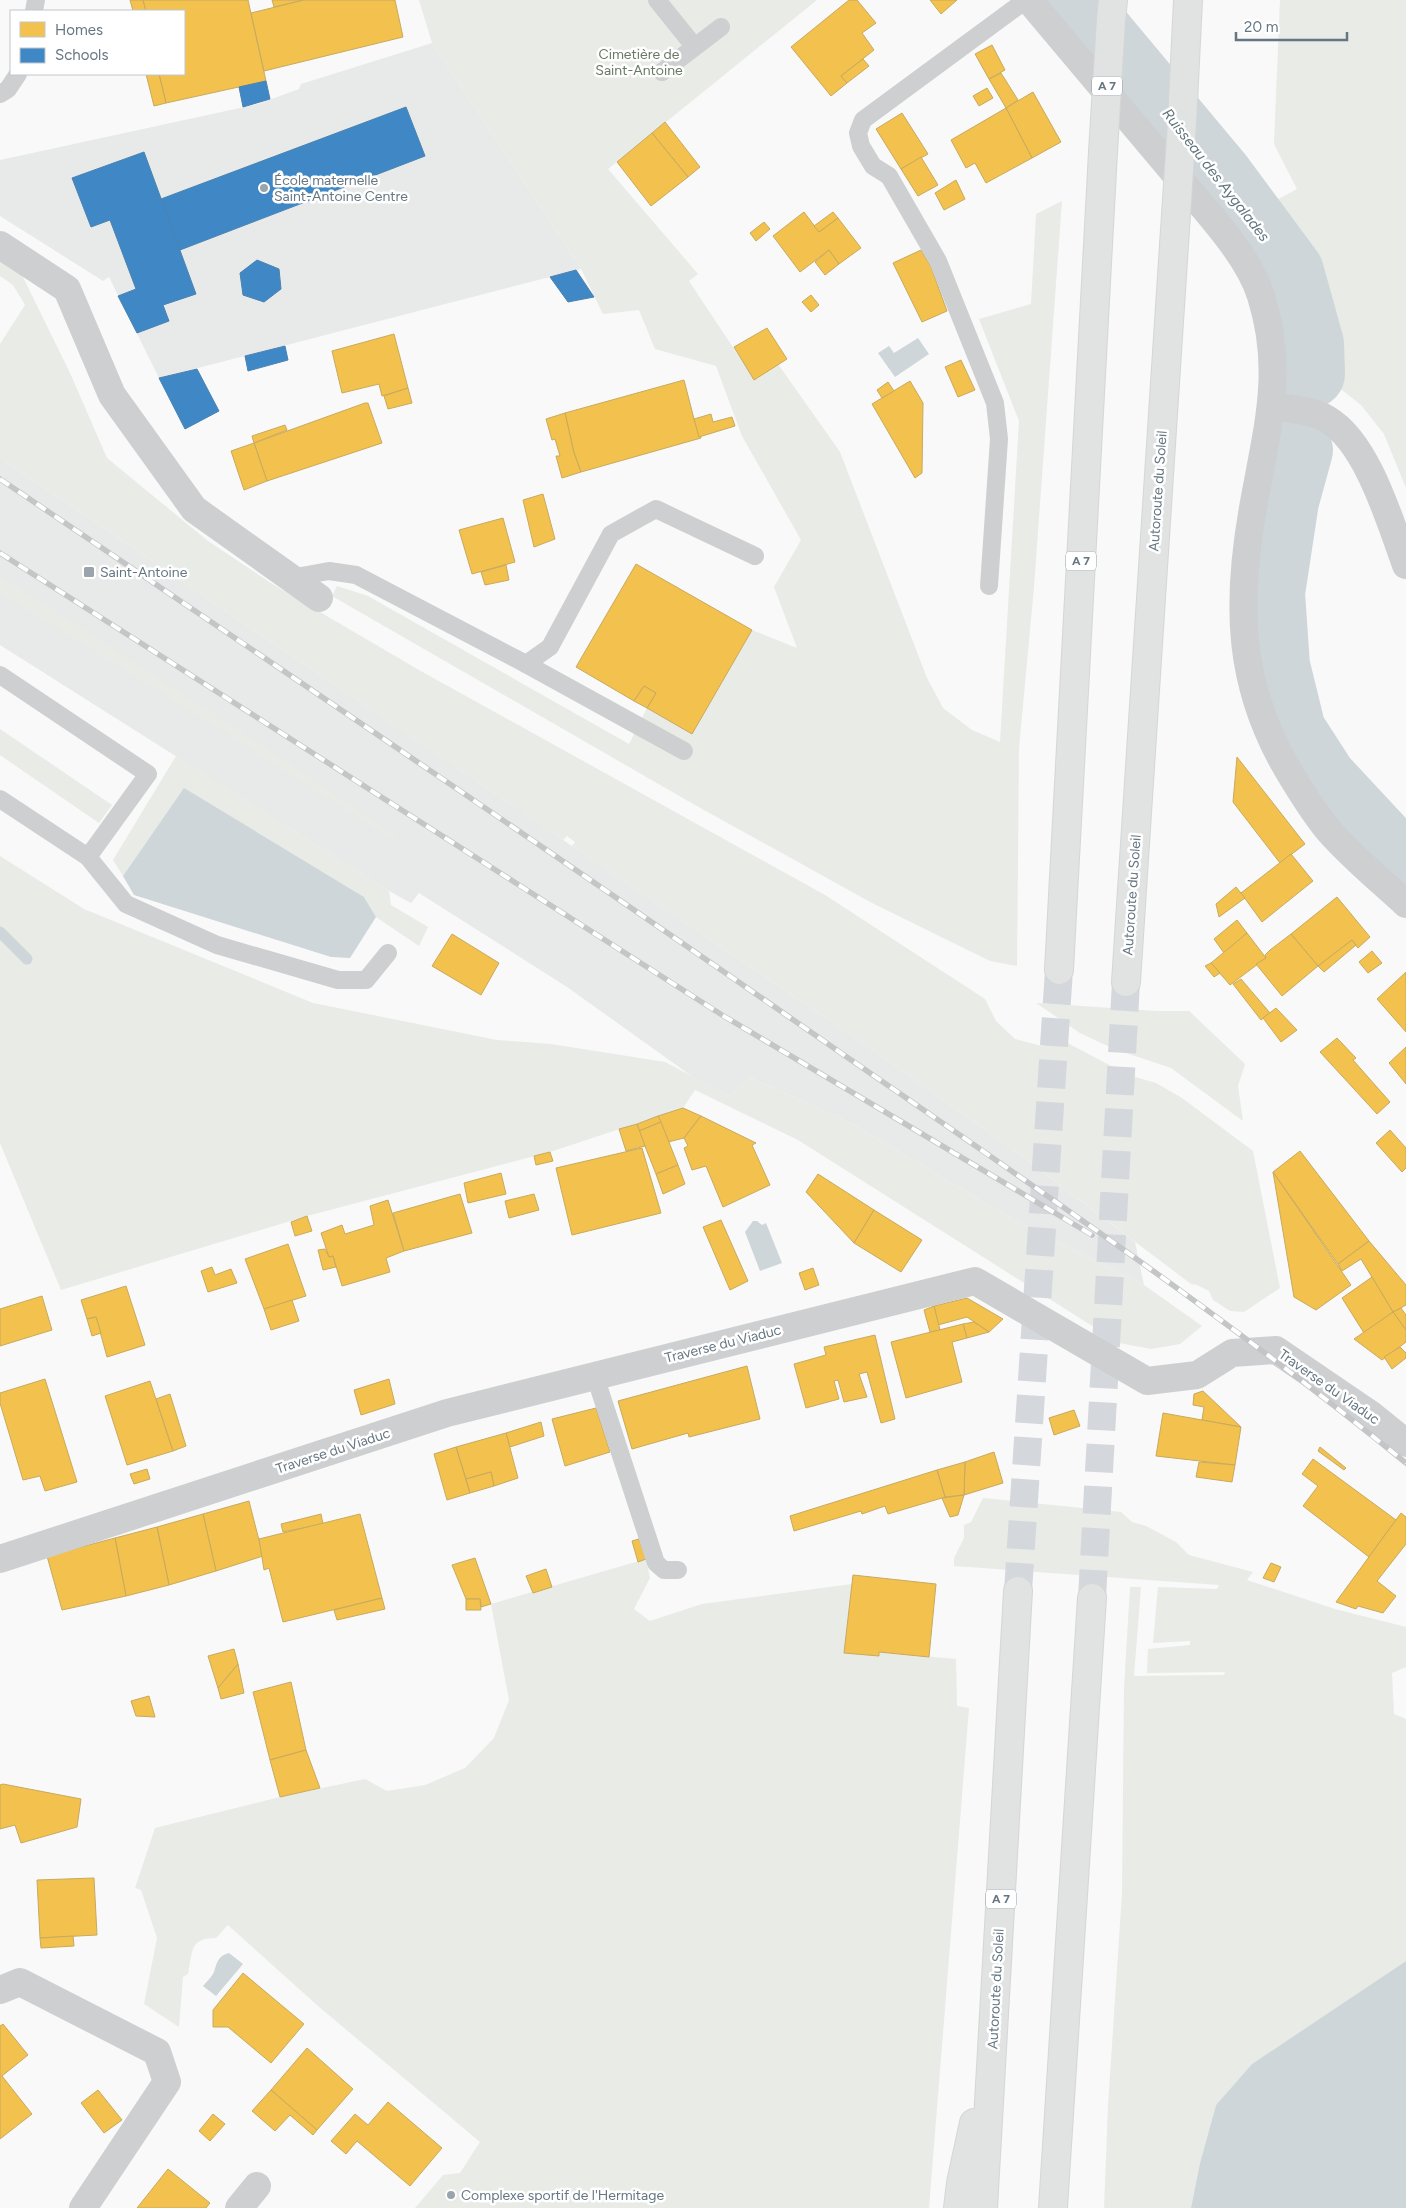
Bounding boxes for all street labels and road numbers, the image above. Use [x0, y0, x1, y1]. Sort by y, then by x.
road number: A 7 [1092, 76, 1122, 95]
street label: Autoroute du Soleil [1145, 430, 1171, 552]
road number: A 7 [1066, 552, 1096, 570]
street label: Autoroute du Soleil [1119, 834, 1145, 956]
street label: Traverse du Viaduc [663, 1321, 783, 1367]
street label: Traverse du Viaduc [1275, 1346, 1383, 1428]
street label: Traverse du Viaduc [274, 1424, 393, 1477]
road number: A 7 [986, 1890, 1016, 1908]
street label: Autoroute du Soleil [984, 1928, 1008, 2050]

